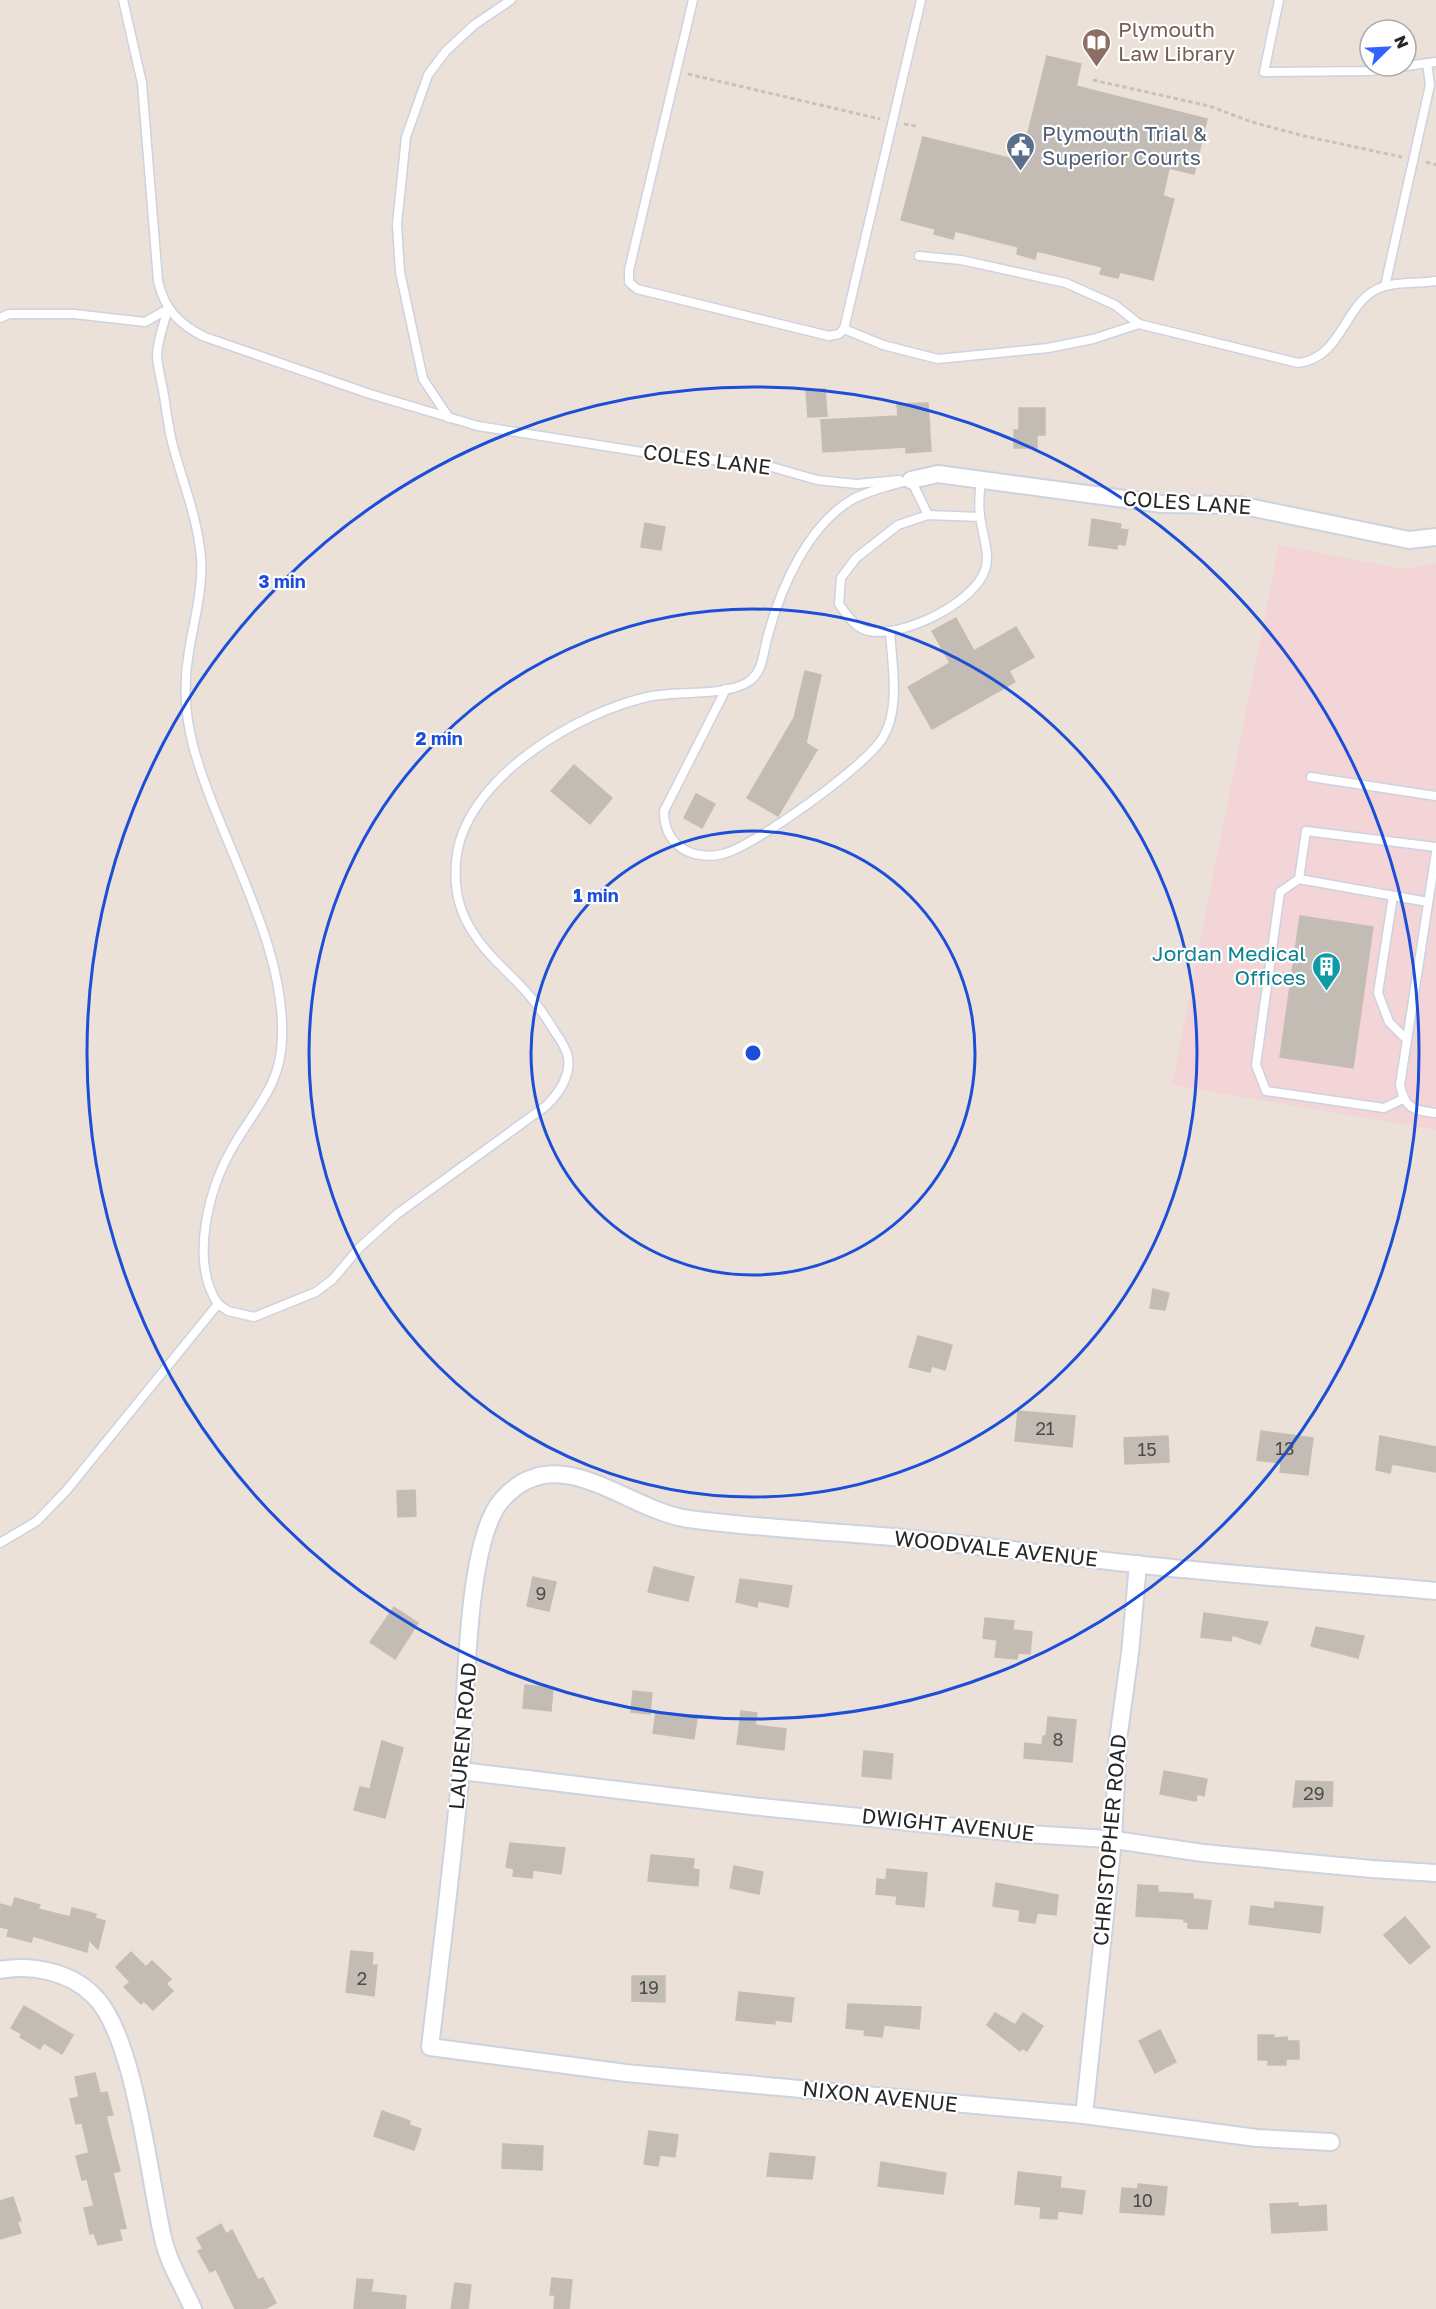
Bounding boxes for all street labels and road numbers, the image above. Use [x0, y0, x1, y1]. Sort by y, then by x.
street label: COLES LANE [642, 438, 773, 480]
street label: COLES LANE [1122, 485, 1252, 519]
street label: WOODVALE AVENUE [893, 1524, 1099, 1572]
street label: LAUREN ROAD [443, 1661, 481, 1811]
street label: CHRISTOPHER ROAD [1087, 1733, 1131, 1947]
street label: DWIGHT AVENUE [860, 1802, 1036, 1846]
street label: NIXON AVENUE [801, 2075, 959, 2117]

